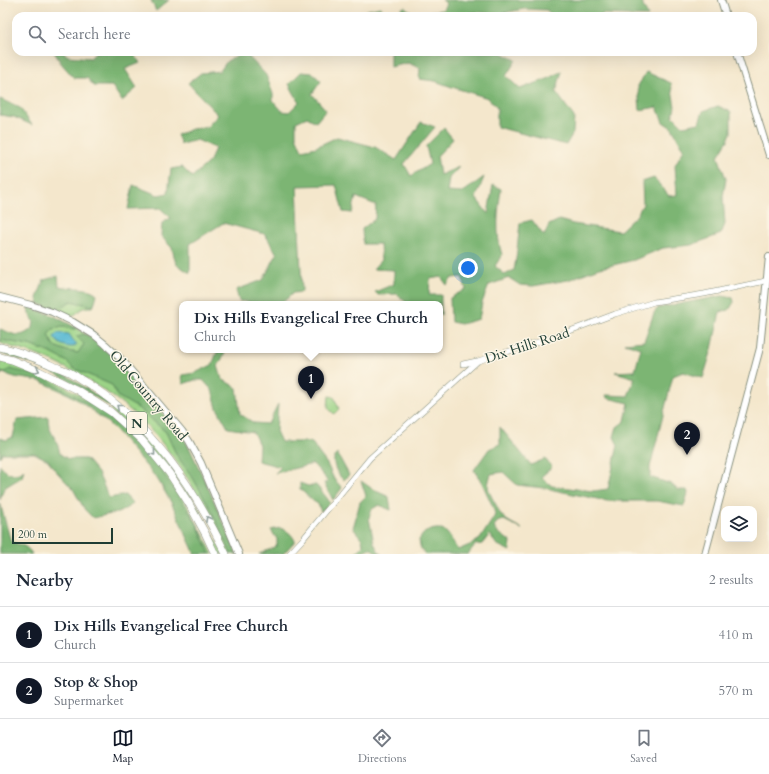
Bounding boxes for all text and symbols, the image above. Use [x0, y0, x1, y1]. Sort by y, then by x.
search box [12, 12, 757, 56]
icon: search [26, 23, 48, 45]
text: Search here [58, 24, 131, 44]
your location [458, 258, 478, 278]
popup [179, 301, 443, 353]
text: Dix Hills Evangelical Free Church [194, 308, 428, 328]
street label: Dix Hills Road [482, 323, 572, 368]
text: Church [194, 328, 236, 346]
street label: Old Country Road [105, 346, 192, 445]
one-way arrow [32, 365, 40, 373]
pin: 1 [298, 366, 324, 399]
one-way arrow [117, 405, 124, 412]
road number: N [127, 412, 147, 434]
pin: 2 [674, 422, 700, 455]
one-way arrow [148, 448, 155, 456]
map controls [721, 506, 757, 542]
button: layers [721, 506, 757, 542]
one-way arrow [205, 516, 212, 524]
scale bar [12, 526, 113, 545]
text: 200 m [18, 527, 47, 542]
text: Nearby [16, 569, 73, 592]
text: 2 results [709, 571, 753, 589]
text: Dix Hills Evangelical Free Church [54, 616, 288, 636]
text: 1 [26, 626, 32, 644]
text: 410 m [719, 626, 753, 644]
text: Church [54, 636, 96, 654]
text: Stop & Shop [54, 672, 138, 692]
text: 2 [26, 682, 32, 700]
text: 570 m [719, 682, 753, 700]
text: Supermarket [54, 692, 124, 710]
tab: Map [112, 727, 134, 766]
tab: Directions [358, 727, 406, 766]
tab: Saved [630, 727, 657, 766]

